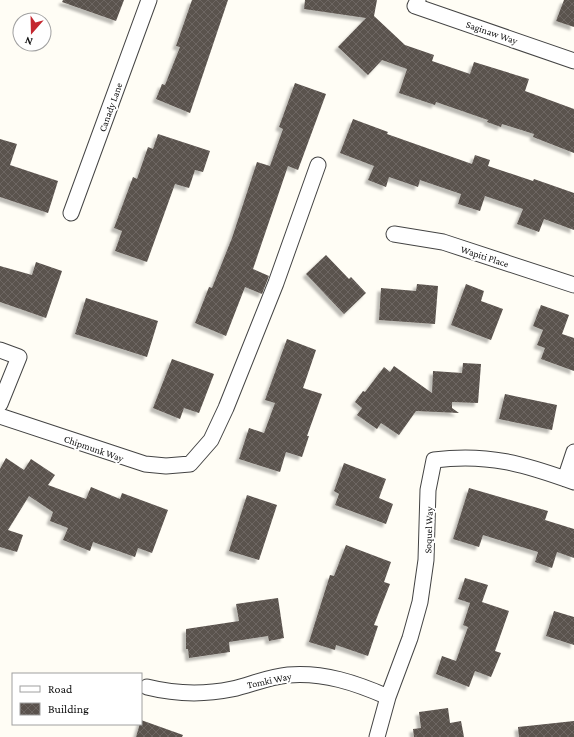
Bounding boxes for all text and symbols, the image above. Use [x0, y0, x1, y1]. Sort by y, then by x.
north arrow [12, 12, 52, 52]
street label: Saginaw Way [465, 19, 519, 47]
text: N [23, 34, 34, 48]
street label: Canady Lane [96, 80, 125, 133]
street label: Wapiti Place [459, 244, 511, 270]
street label: Chipmunk Way [63, 433, 125, 464]
street label: Soquel Way [422, 506, 435, 554]
street label: Tomki Way [246, 670, 293, 691]
legend [12, 673, 142, 725]
text: Road [48, 682, 73, 696]
text: Building [48, 702, 89, 716]

